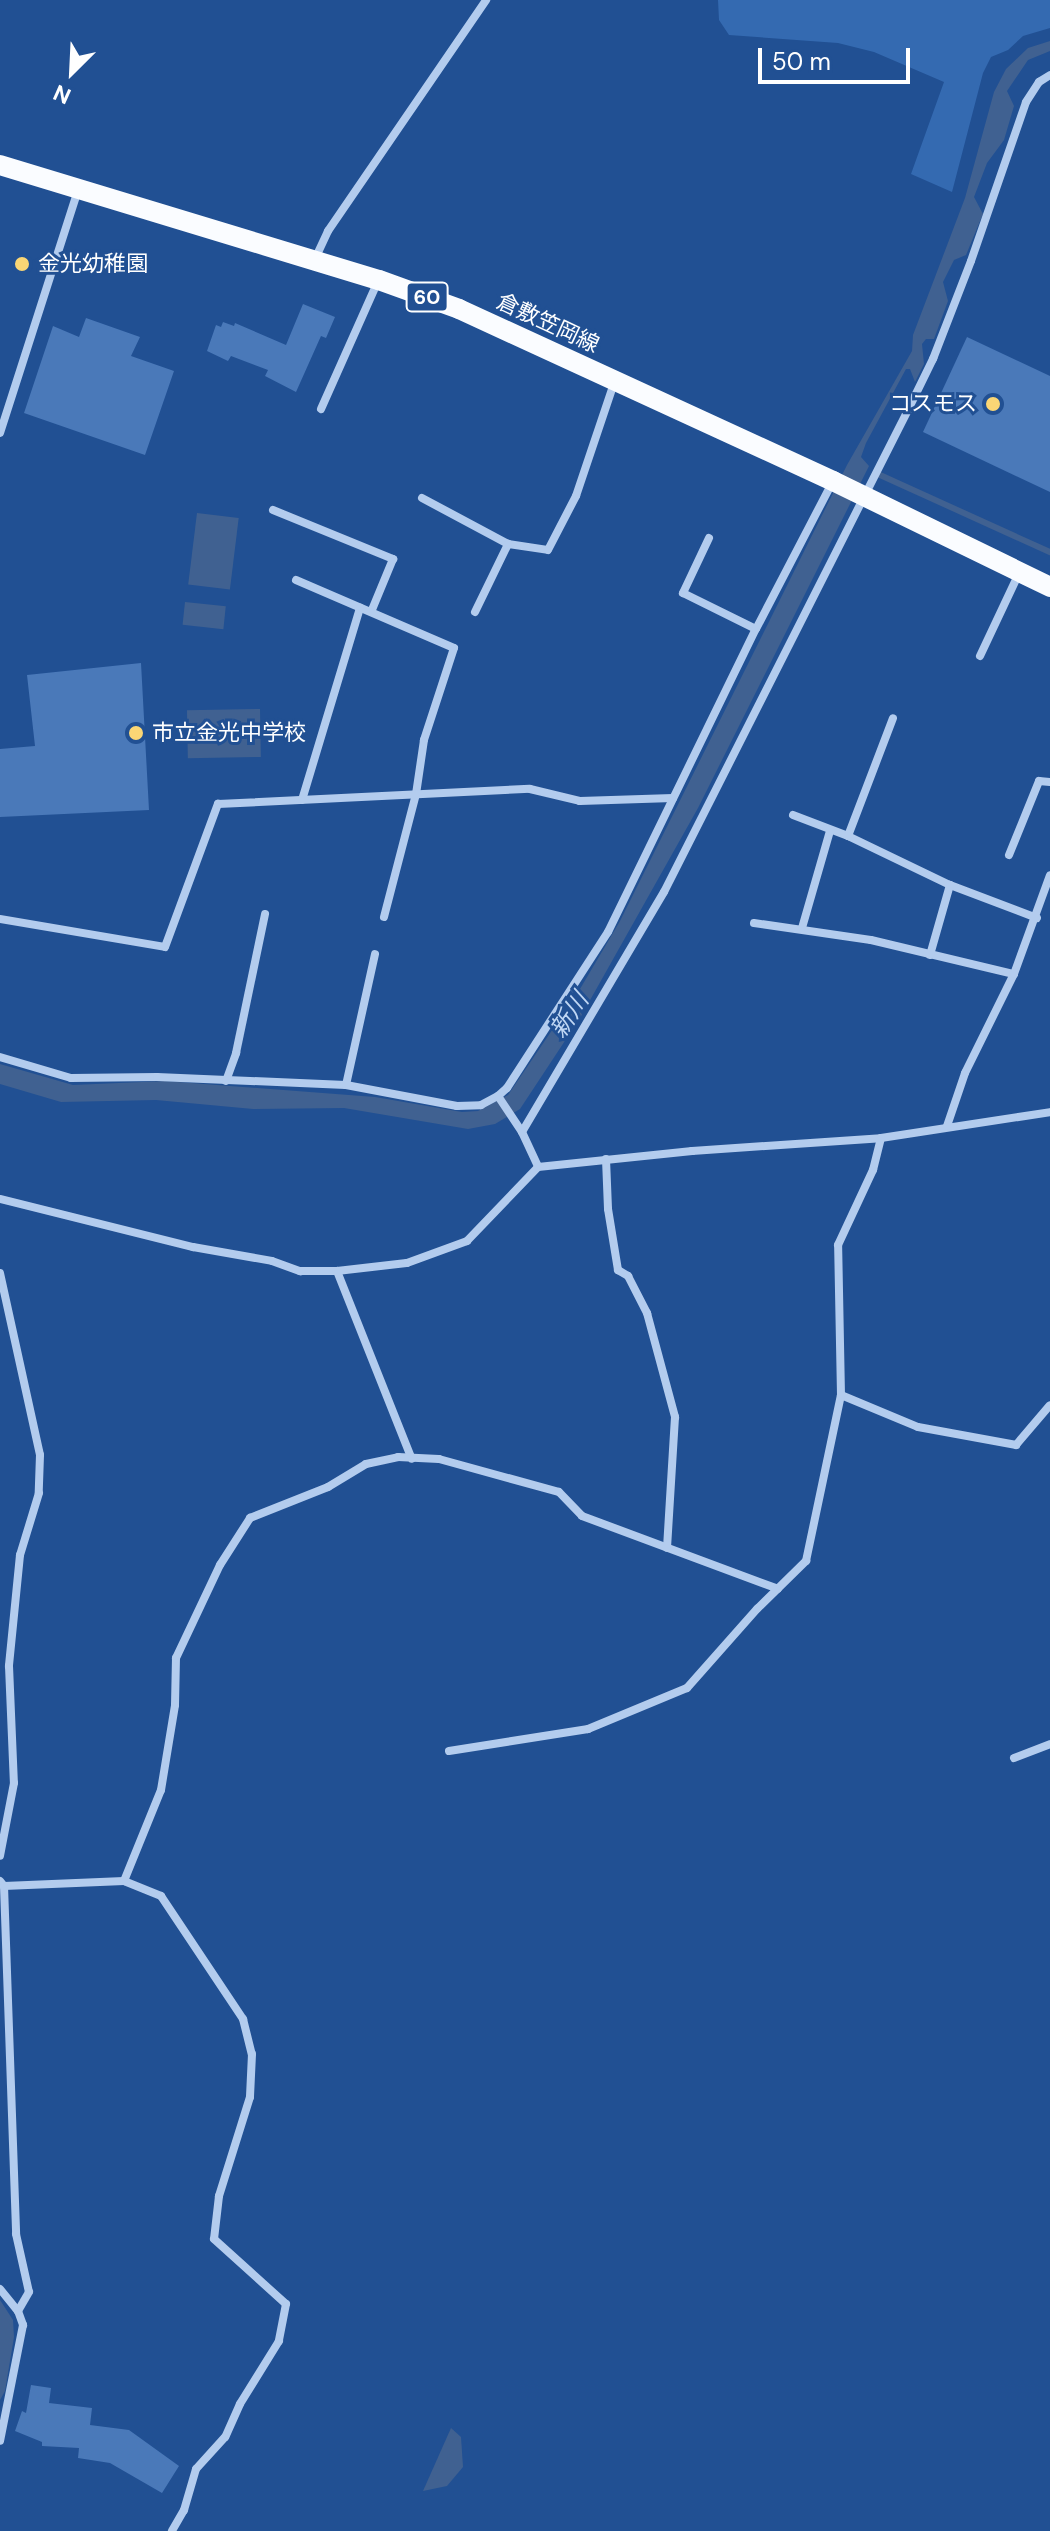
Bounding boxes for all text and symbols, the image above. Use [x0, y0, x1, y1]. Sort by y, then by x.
north arrow [32, 32, 112, 112]
scale bar [762, 32, 914, 82]
text: 50 m [772, 46, 831, 77]
text: N [49, 78, 75, 111]
place label: 金光幼稚園 [38, 251, 148, 277]
marker: 金光幼稚園 [13, 255, 31, 273]
road number: 60 [405, 281, 449, 313]
street label: 倉敷笠岡線 [493, 288, 603, 358]
place label: コスモス [889, 391, 977, 417]
marker: コスモス [984, 395, 1002, 413]
place label: 市立金光中学校 [152, 720, 306, 746]
marker: 市立金光中学校 [127, 724, 145, 742]
water label: 新川 [544, 987, 594, 1043]

